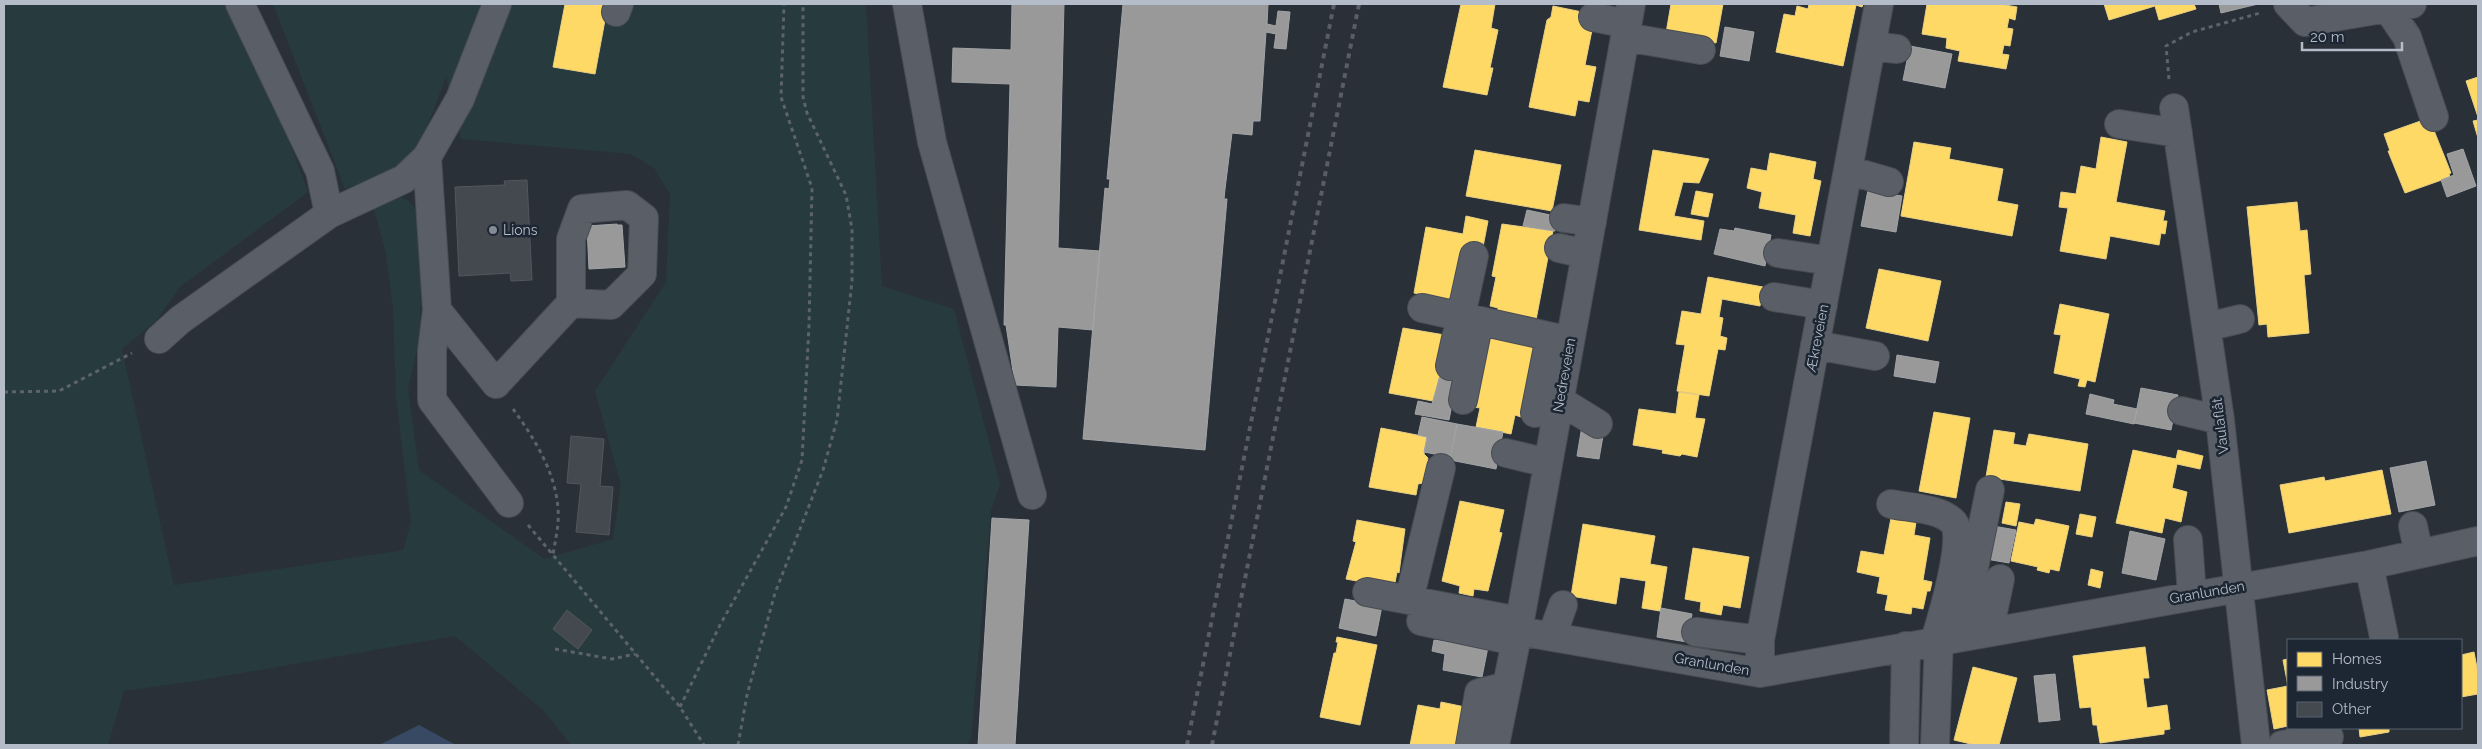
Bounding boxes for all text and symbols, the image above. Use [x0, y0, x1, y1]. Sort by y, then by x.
scale bar [2302, 20, 2402, 52]
text: 20 m [2310, 28, 2345, 46]
place label: Lions [503, 222, 538, 238]
marker: Lions [487, 224, 499, 236]
street label: Ækreveien [1802, 303, 1831, 374]
street label: Nedreveien [1550, 337, 1578, 413]
street label: Vaulaflåt [2209, 397, 2231, 455]
street label: Granlunden [2168, 578, 2246, 606]
legend [2287, 639, 2462, 729]
street label: Granlunden [1673, 650, 1751, 678]
text: Homes [2332, 650, 2382, 668]
text: Industry [2332, 675, 2388, 693]
text: Other [2332, 700, 2372, 718]

